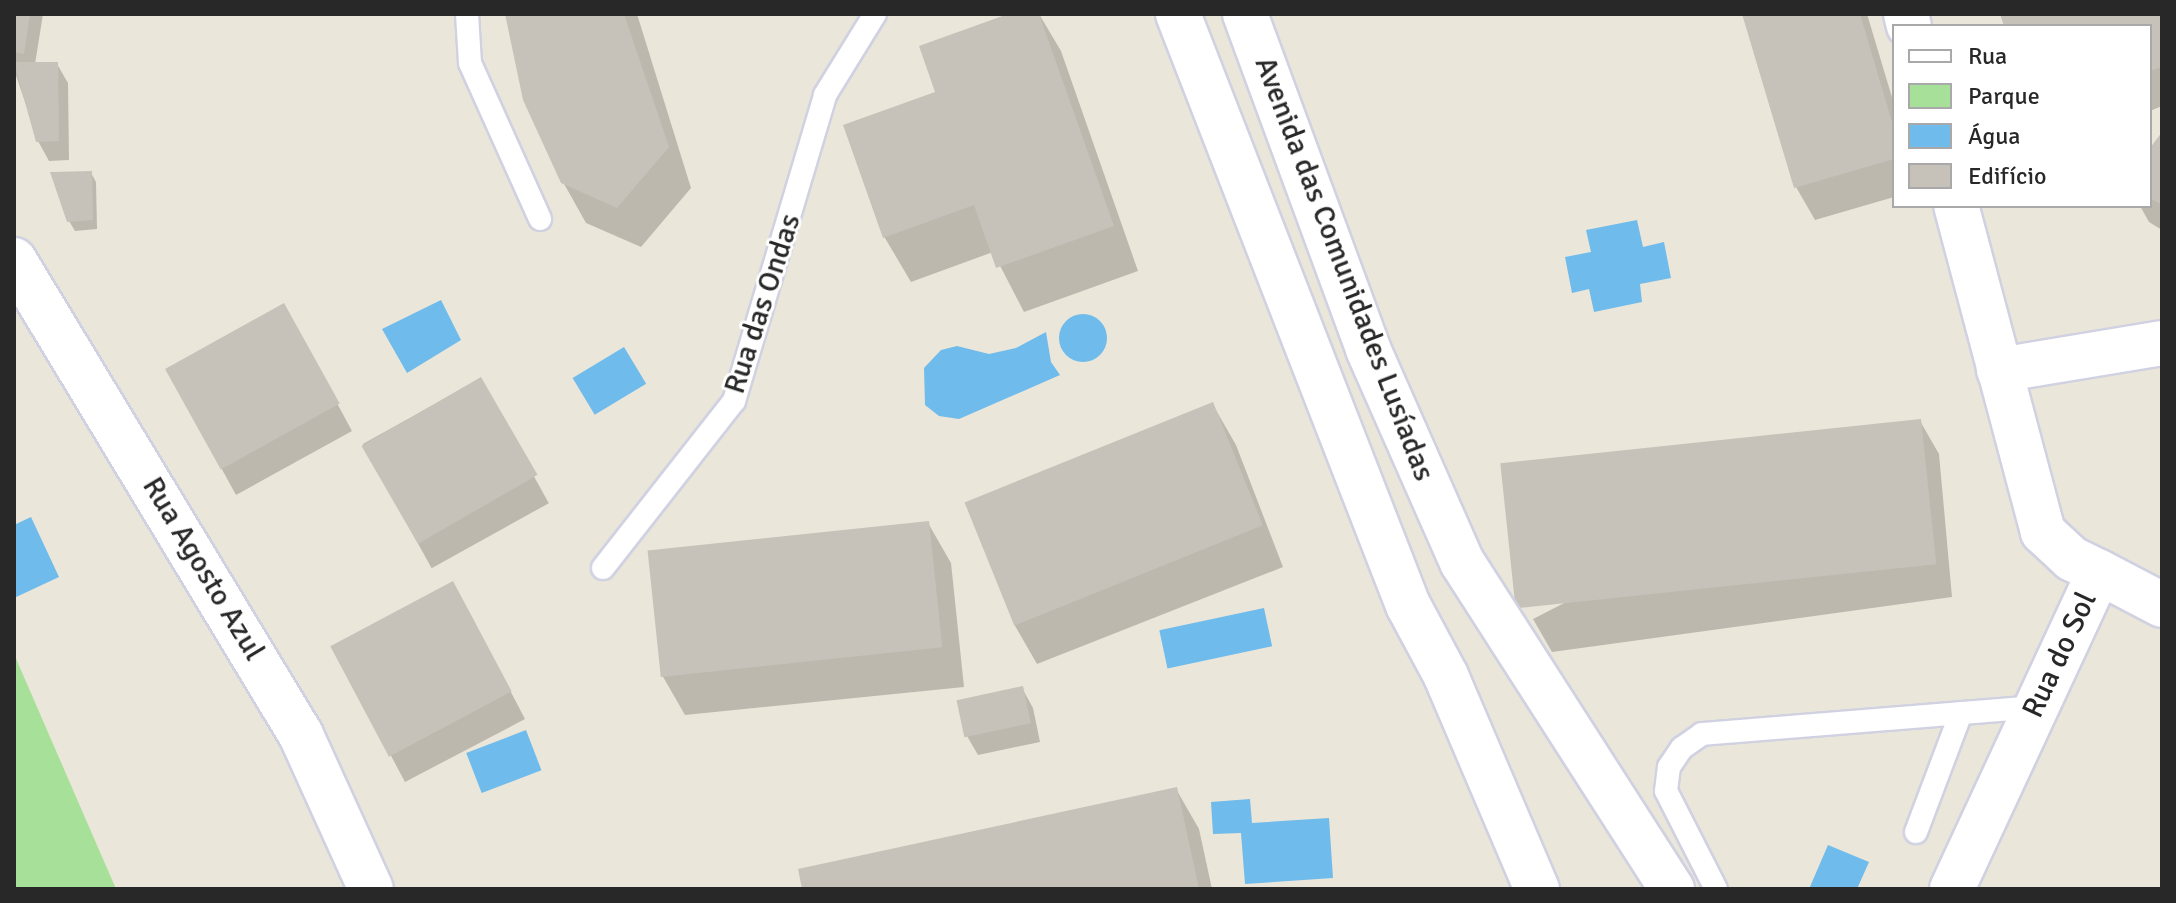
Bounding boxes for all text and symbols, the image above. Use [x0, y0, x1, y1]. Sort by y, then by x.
legend [1892, 24, 2152, 208]
text: Rua [1968, 41, 2007, 71]
street label: Avenida das Comunidades Lusíadas [1246, 52, 1442, 486]
text: Parque [1968, 81, 2040, 111]
text: Água [1968, 121, 2020, 151]
text: Edifício [1968, 161, 2046, 191]
street label: Rua das Ondas [717, 210, 809, 398]
street label: Rua Agosto Azul [134, 471, 272, 667]
street label: Rua do Sol [2015, 586, 2105, 724]

